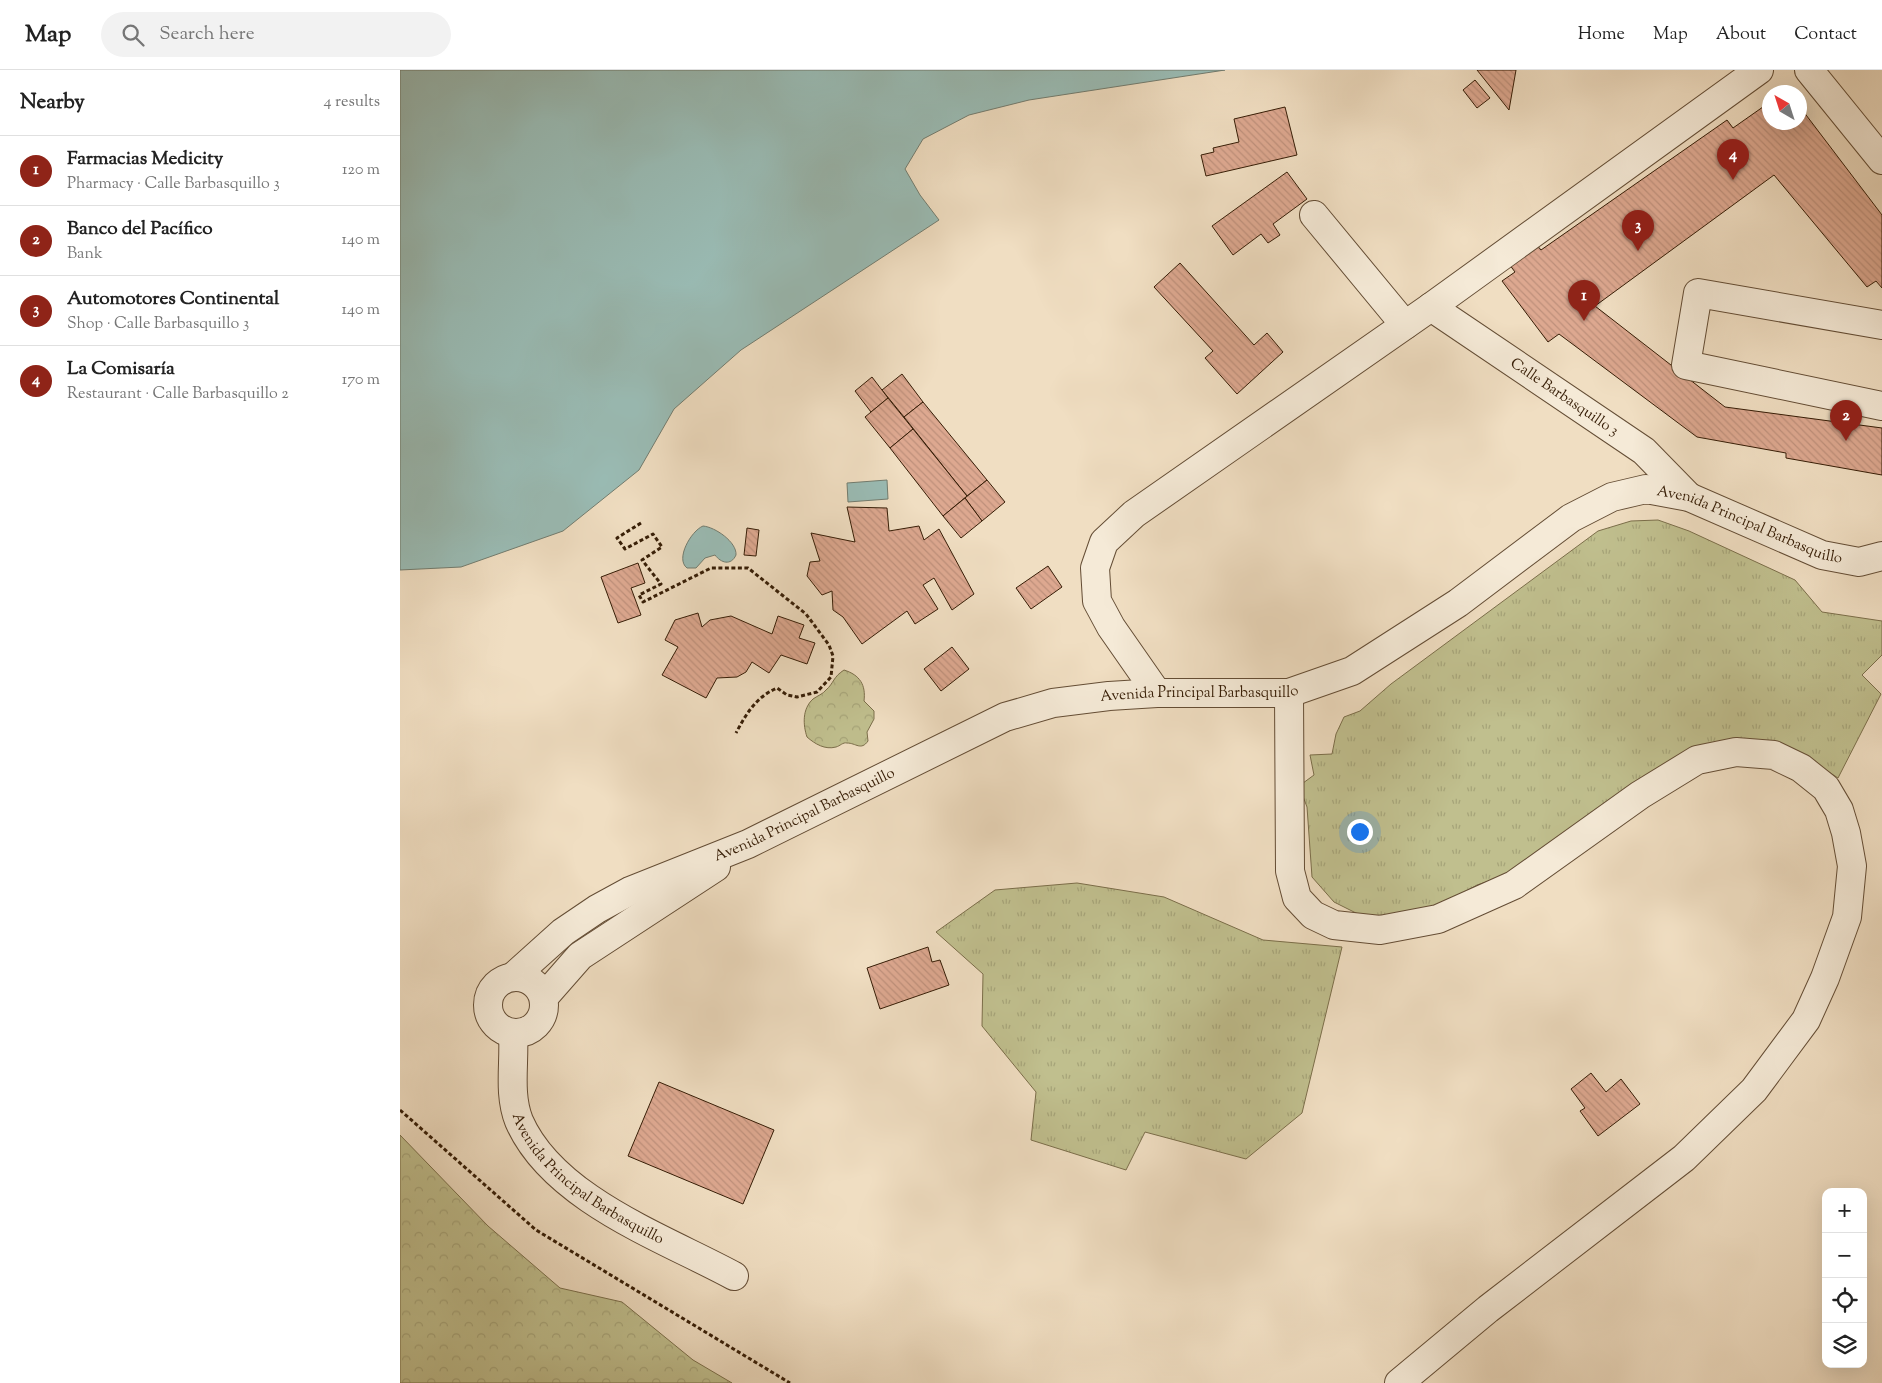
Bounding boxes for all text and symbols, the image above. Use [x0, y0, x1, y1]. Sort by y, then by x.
search box [101, 12, 451, 57]
text: Map [25, 18, 71, 52]
icon: search [119, 21, 147, 49]
text: Search here [159, 21, 255, 48]
text: Home [1578, 22, 1625, 48]
text: Map [1653, 22, 1688, 48]
text: About [1716, 22, 1766, 48]
text: Contact [1794, 22, 1857, 48]
north arrow [1762, 85, 1807, 130]
text: Nearby [20, 88, 85, 118]
text: 4 results [324, 91, 380, 114]
pin: 4 [1717, 139, 1749, 180]
text: Farmacias Medicity [67, 146, 223, 173]
text: 1 [33, 159, 39, 182]
text: 120 m [342, 159, 380, 182]
text: Pharmacy · Calle Barbasquillo 3 [67, 173, 280, 196]
pin: 3 [1622, 210, 1654, 251]
text: Banco del Pacífico [67, 216, 213, 243]
text: 2 [32, 229, 40, 252]
text: 140 m [342, 229, 380, 252]
text: Bank [67, 243, 103, 266]
pin: 1 [1568, 280, 1600, 321]
text: Automotores Continental [67, 286, 279, 313]
text: 3 [33, 299, 39, 322]
text: 140 m [342, 299, 380, 322]
text: Shop · Calle Barbasquillo 3 [67, 313, 249, 336]
street label: Calle Barbasquillo 3 [1506, 353, 1623, 441]
text: La Comisaría [67, 356, 175, 383]
text: 4 [32, 369, 40, 392]
text: 170 m [342, 369, 380, 392]
text: Restaurant · Calle Barbasquillo 2 [67, 383, 289, 406]
pin: 2 [1830, 400, 1862, 441]
street label: Avenida Principal Barbasquillo [1655, 481, 1844, 569]
street label: Avenida Principal Barbasquillo [1099, 680, 1301, 708]
street label: Avenida Principal Barbasquillo [711, 763, 898, 867]
your location [1347, 819, 1373, 845]
street label: Avenida Principal Barbasquillo [506, 1110, 667, 1250]
map controls [1822, 1188, 1867, 1368]
button: + [1822, 1188, 1867, 1233]
button: − [1822, 1233, 1867, 1278]
button: locate [1822, 1278, 1867, 1323]
button: layers [1822, 1323, 1867, 1368]

